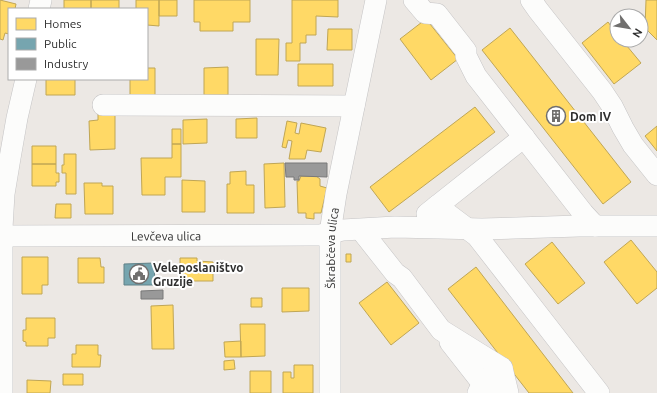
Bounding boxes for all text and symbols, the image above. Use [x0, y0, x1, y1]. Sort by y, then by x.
legend [8, 8, 148, 80]
north arrow [609, 8, 649, 48]
text: Homes [44, 17, 82, 30]
text: N [630, 27, 645, 40]
text: Public [44, 37, 77, 50]
text: Industry [44, 57, 89, 70]
building icon: Dom IV [545, 105, 567, 127]
place label: Dom IV [570, 110, 612, 123]
street label: Škrabčeva ulica [324, 206, 340, 289]
street label: Levčeva ulica [131, 229, 201, 242]
place label: Veleposlaništvo Gruzije [153, 261, 243, 288]
public building icon: Veleposlaništvo Gruzije [128, 263, 150, 285]

